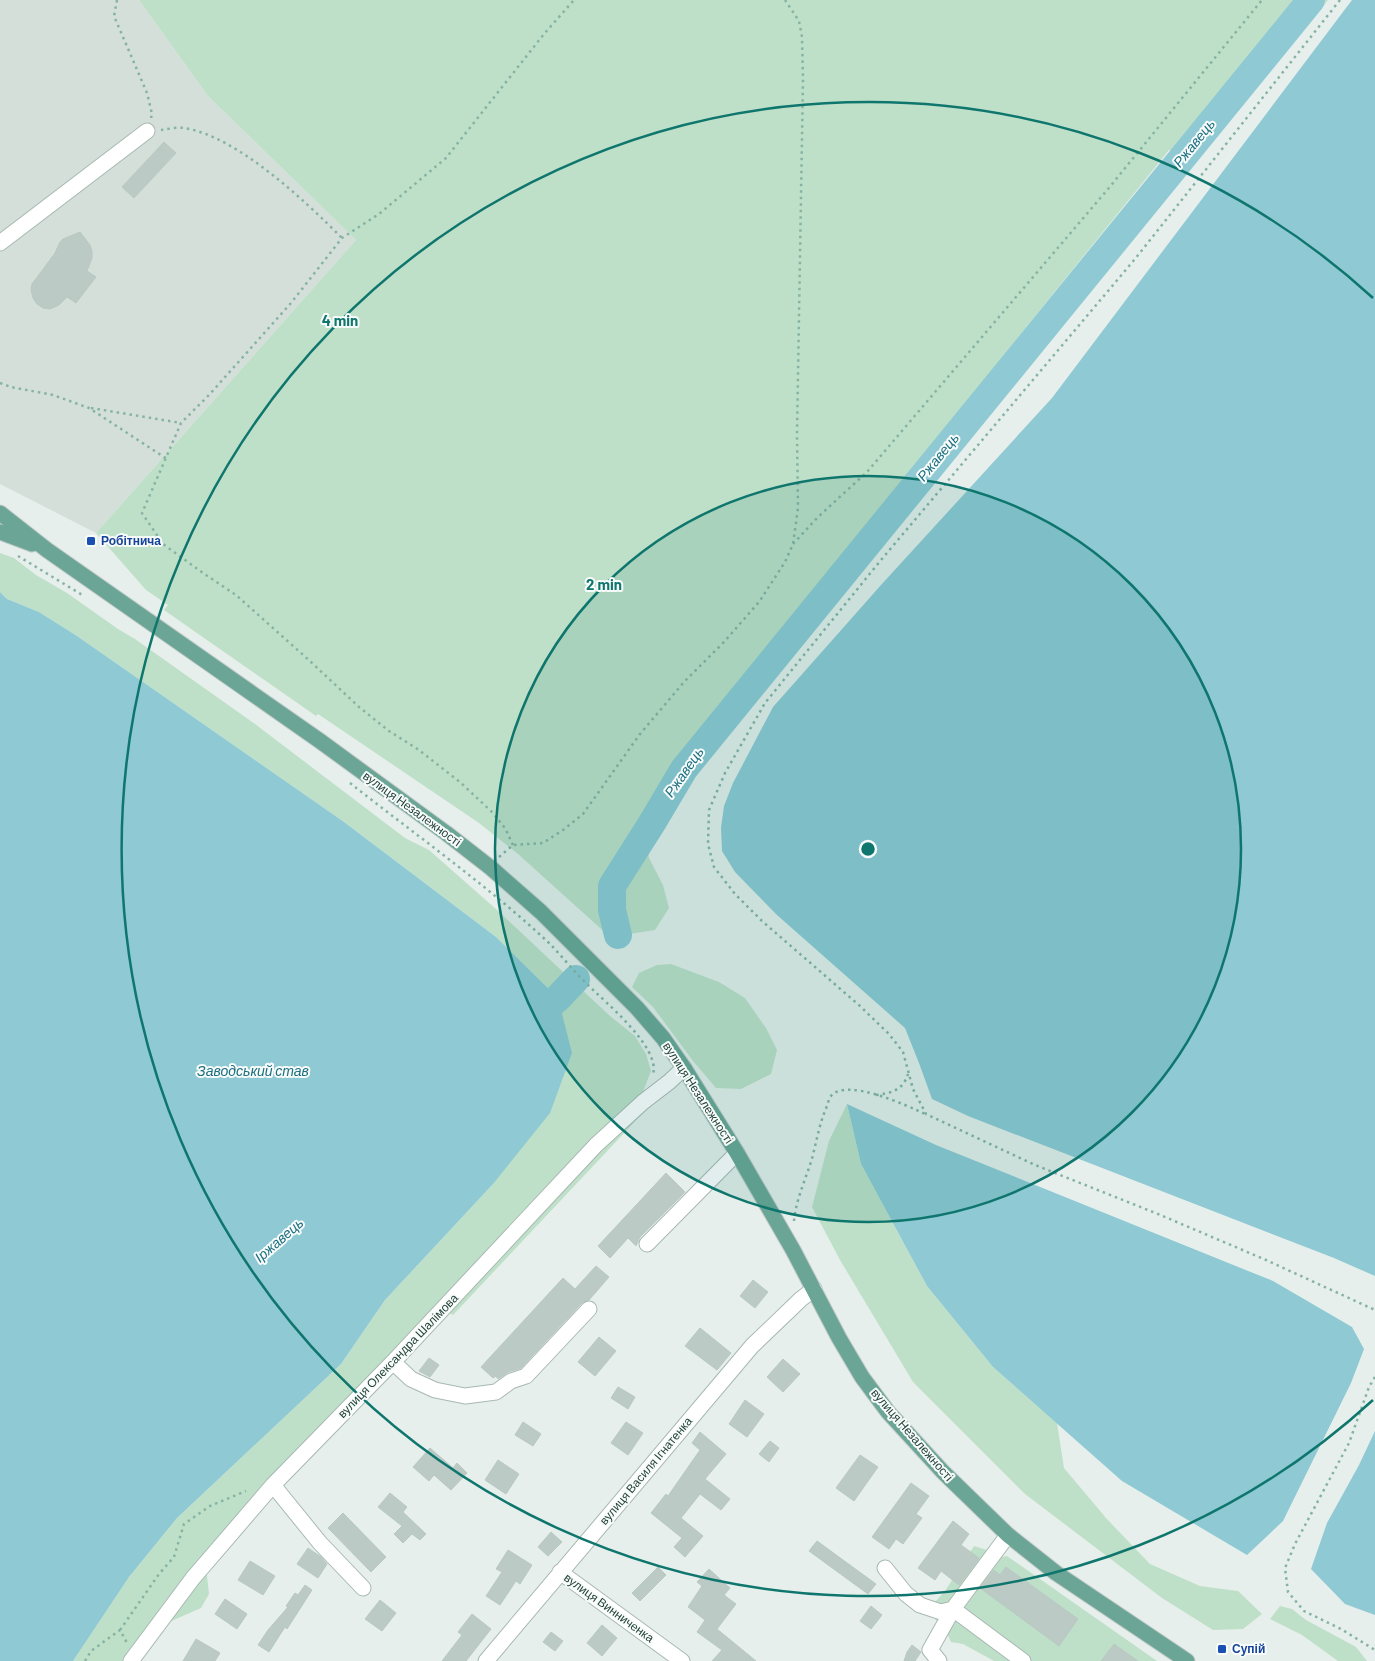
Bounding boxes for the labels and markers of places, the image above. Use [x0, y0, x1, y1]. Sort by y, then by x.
place label: Робітнича [101, 533, 161, 547]
marker: Робітнича [85, 535, 97, 547]
centre of rings [859, 840, 877, 858]
place label: Супій [1232, 1641, 1265, 1656]
marker: Супій [1216, 1643, 1228, 1655]

